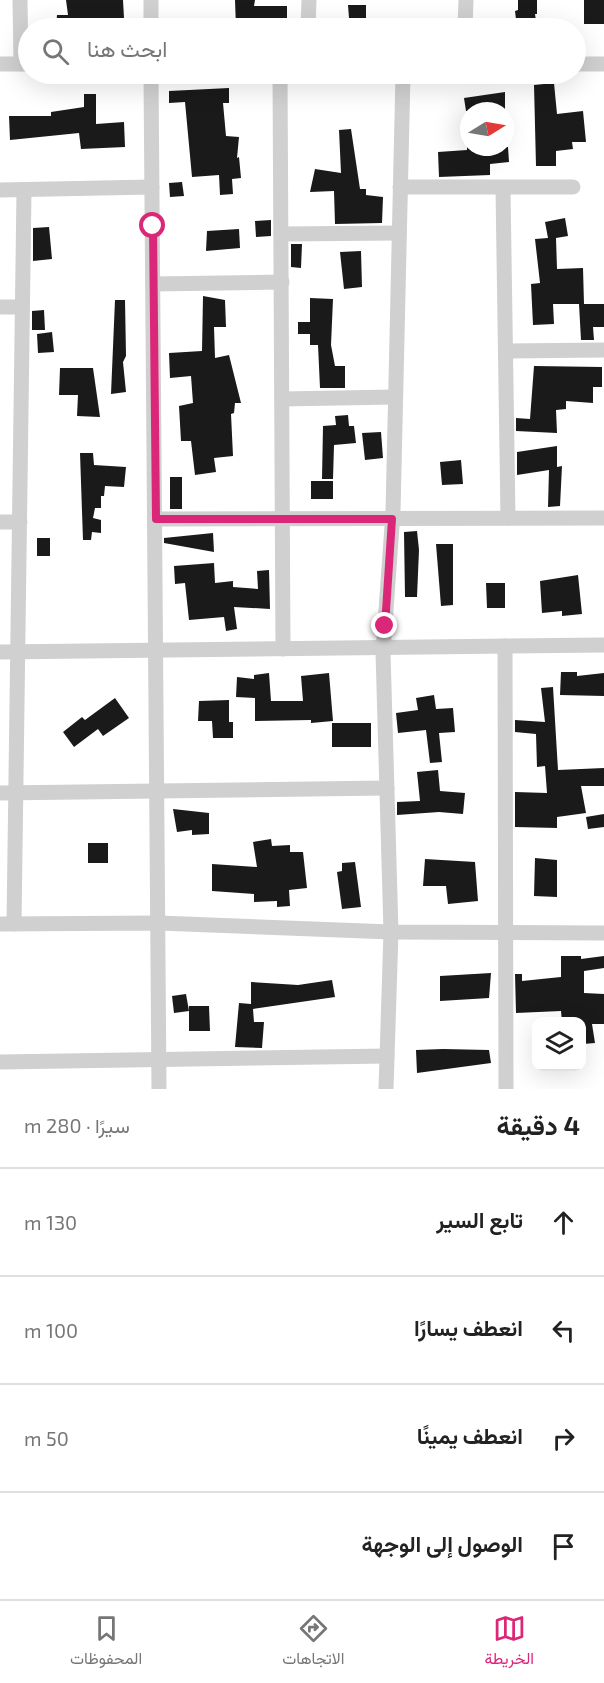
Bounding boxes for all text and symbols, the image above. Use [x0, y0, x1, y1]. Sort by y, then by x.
search box [18, 18, 586, 84]
icon: search [39, 35, 72, 68]
text: ابحث هنا [87, 35, 167, 61]
north arrow [460, 102, 514, 156]
route start [139, 212, 165, 238]
route end [371, 612, 397, 638]
map controls [532, 1017, 586, 1071]
button: layers [532, 1017, 586, 1071]
text: 4 دقيقة [497, 1109, 580, 1140]
text: سيرًا · 280 m [24, 1113, 130, 1137]
text: تابع السير [436, 1206, 523, 1232]
icon: ahead [547, 1206, 580, 1239]
text: 130 m [24, 1210, 77, 1234]
text: انعطف يسارًا [414, 1314, 523, 1340]
icon: left [547, 1314, 580, 1347]
text: 100 m [24, 1318, 78, 1342]
text: انعطف يمينًا [417, 1422, 523, 1448]
icon: right [547, 1422, 580, 1455]
text: 50 m [24, 1426, 69, 1450]
text: الوصول إلى الوجهة [361, 1530, 523, 1556]
icon: arrive [547, 1530, 580, 1563]
tab: المحفوظات [70, 1612, 142, 1673]
tab: الاتجاهات [282, 1612, 344, 1673]
tab: الخريطة [484, 1612, 534, 1673]

